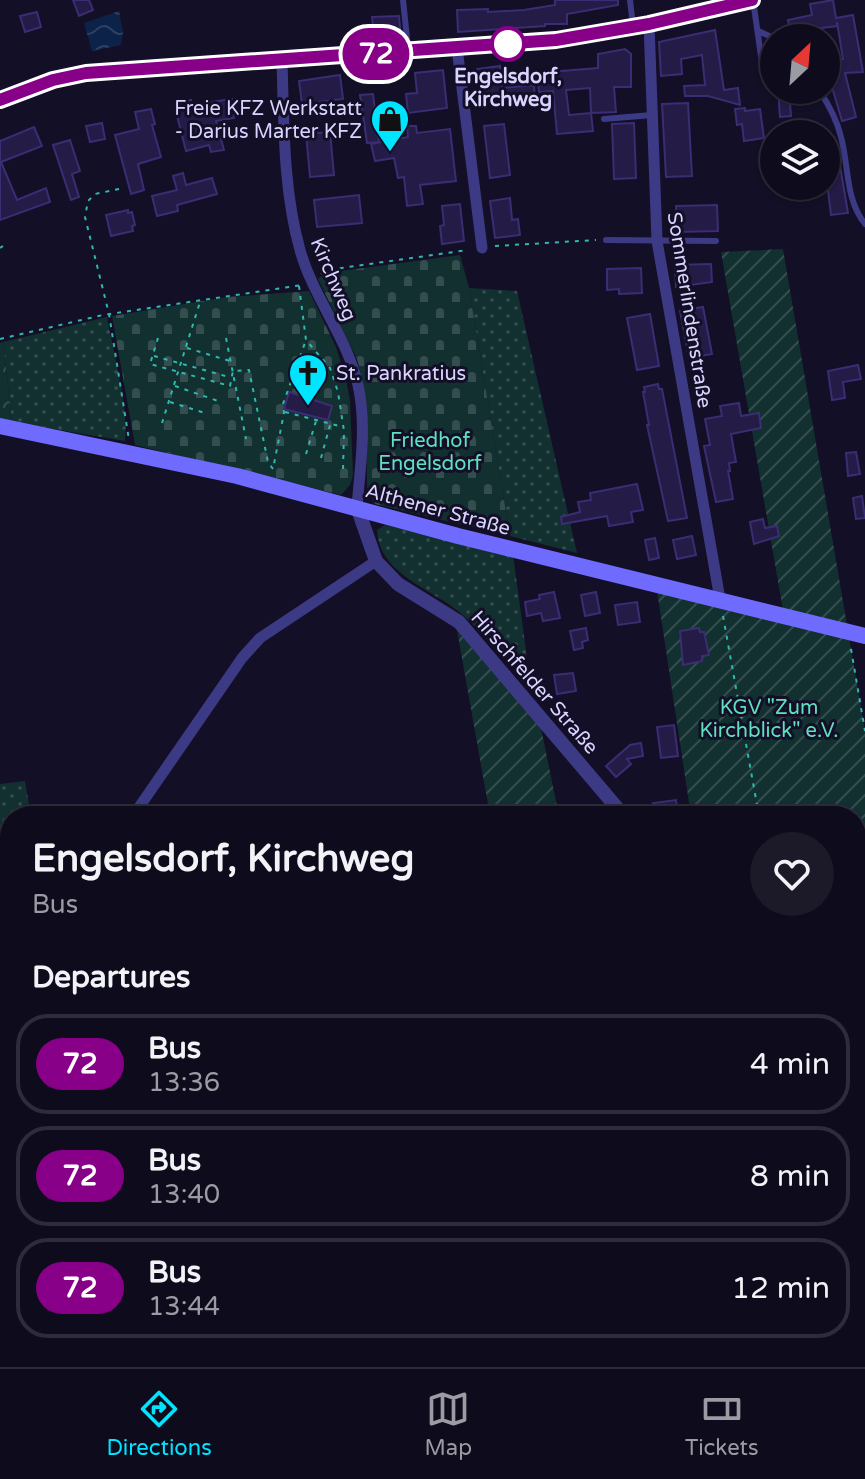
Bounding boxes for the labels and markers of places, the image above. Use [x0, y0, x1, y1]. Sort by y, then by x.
marker: Engelsdorf, Kirchweg [491, 27, 525, 61]
place label: Engelsdorf, Kirchweg [454, 65, 562, 112]
place label: Freie KFZ Werkstatt - Darius Marter KFZ [174, 97, 362, 144]
shop icon: Freie KFZ Werkstatt - Darius Marter KFZ [369, 98, 411, 153]
church icon: St. Pankratius [287, 352, 329, 407]
place label: St. Pankratius [336, 362, 466, 386]

